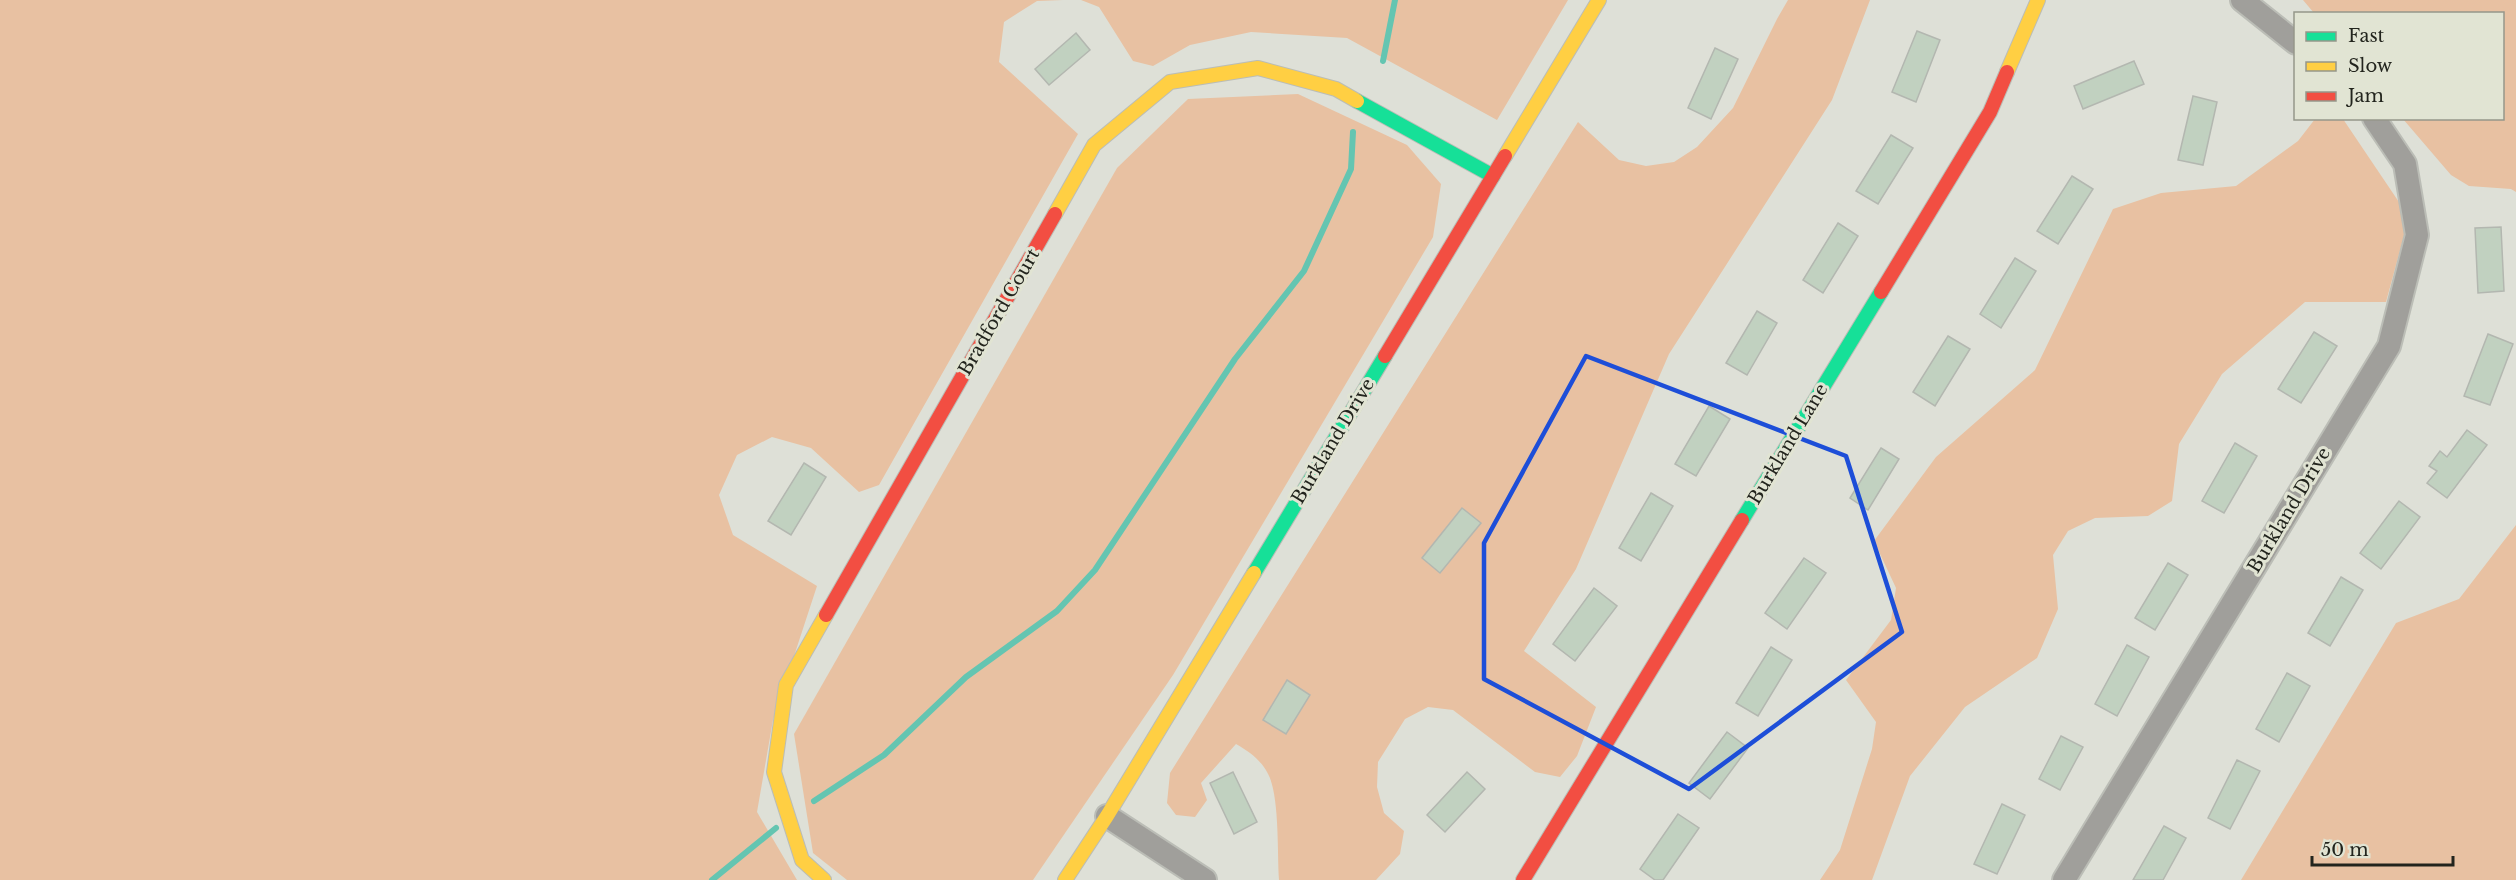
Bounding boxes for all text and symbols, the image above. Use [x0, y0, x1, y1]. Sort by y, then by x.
legend [2294, 12, 2504, 120]
text: Fast [2348, 25, 2385, 47]
text: Slow [2348, 55, 2393, 77]
text: Jam [2346, 85, 2384, 107]
street label: Bradford Court [954, 244, 1044, 379]
street label: Burkland Drive [1287, 374, 1379, 508]
street label: Burkland Lane [1743, 380, 1833, 508]
street label: Burkland Drive [2243, 443, 2335, 577]
scale bar [2312, 829, 2453, 867]
text: 50 m [2321, 839, 2369, 861]

